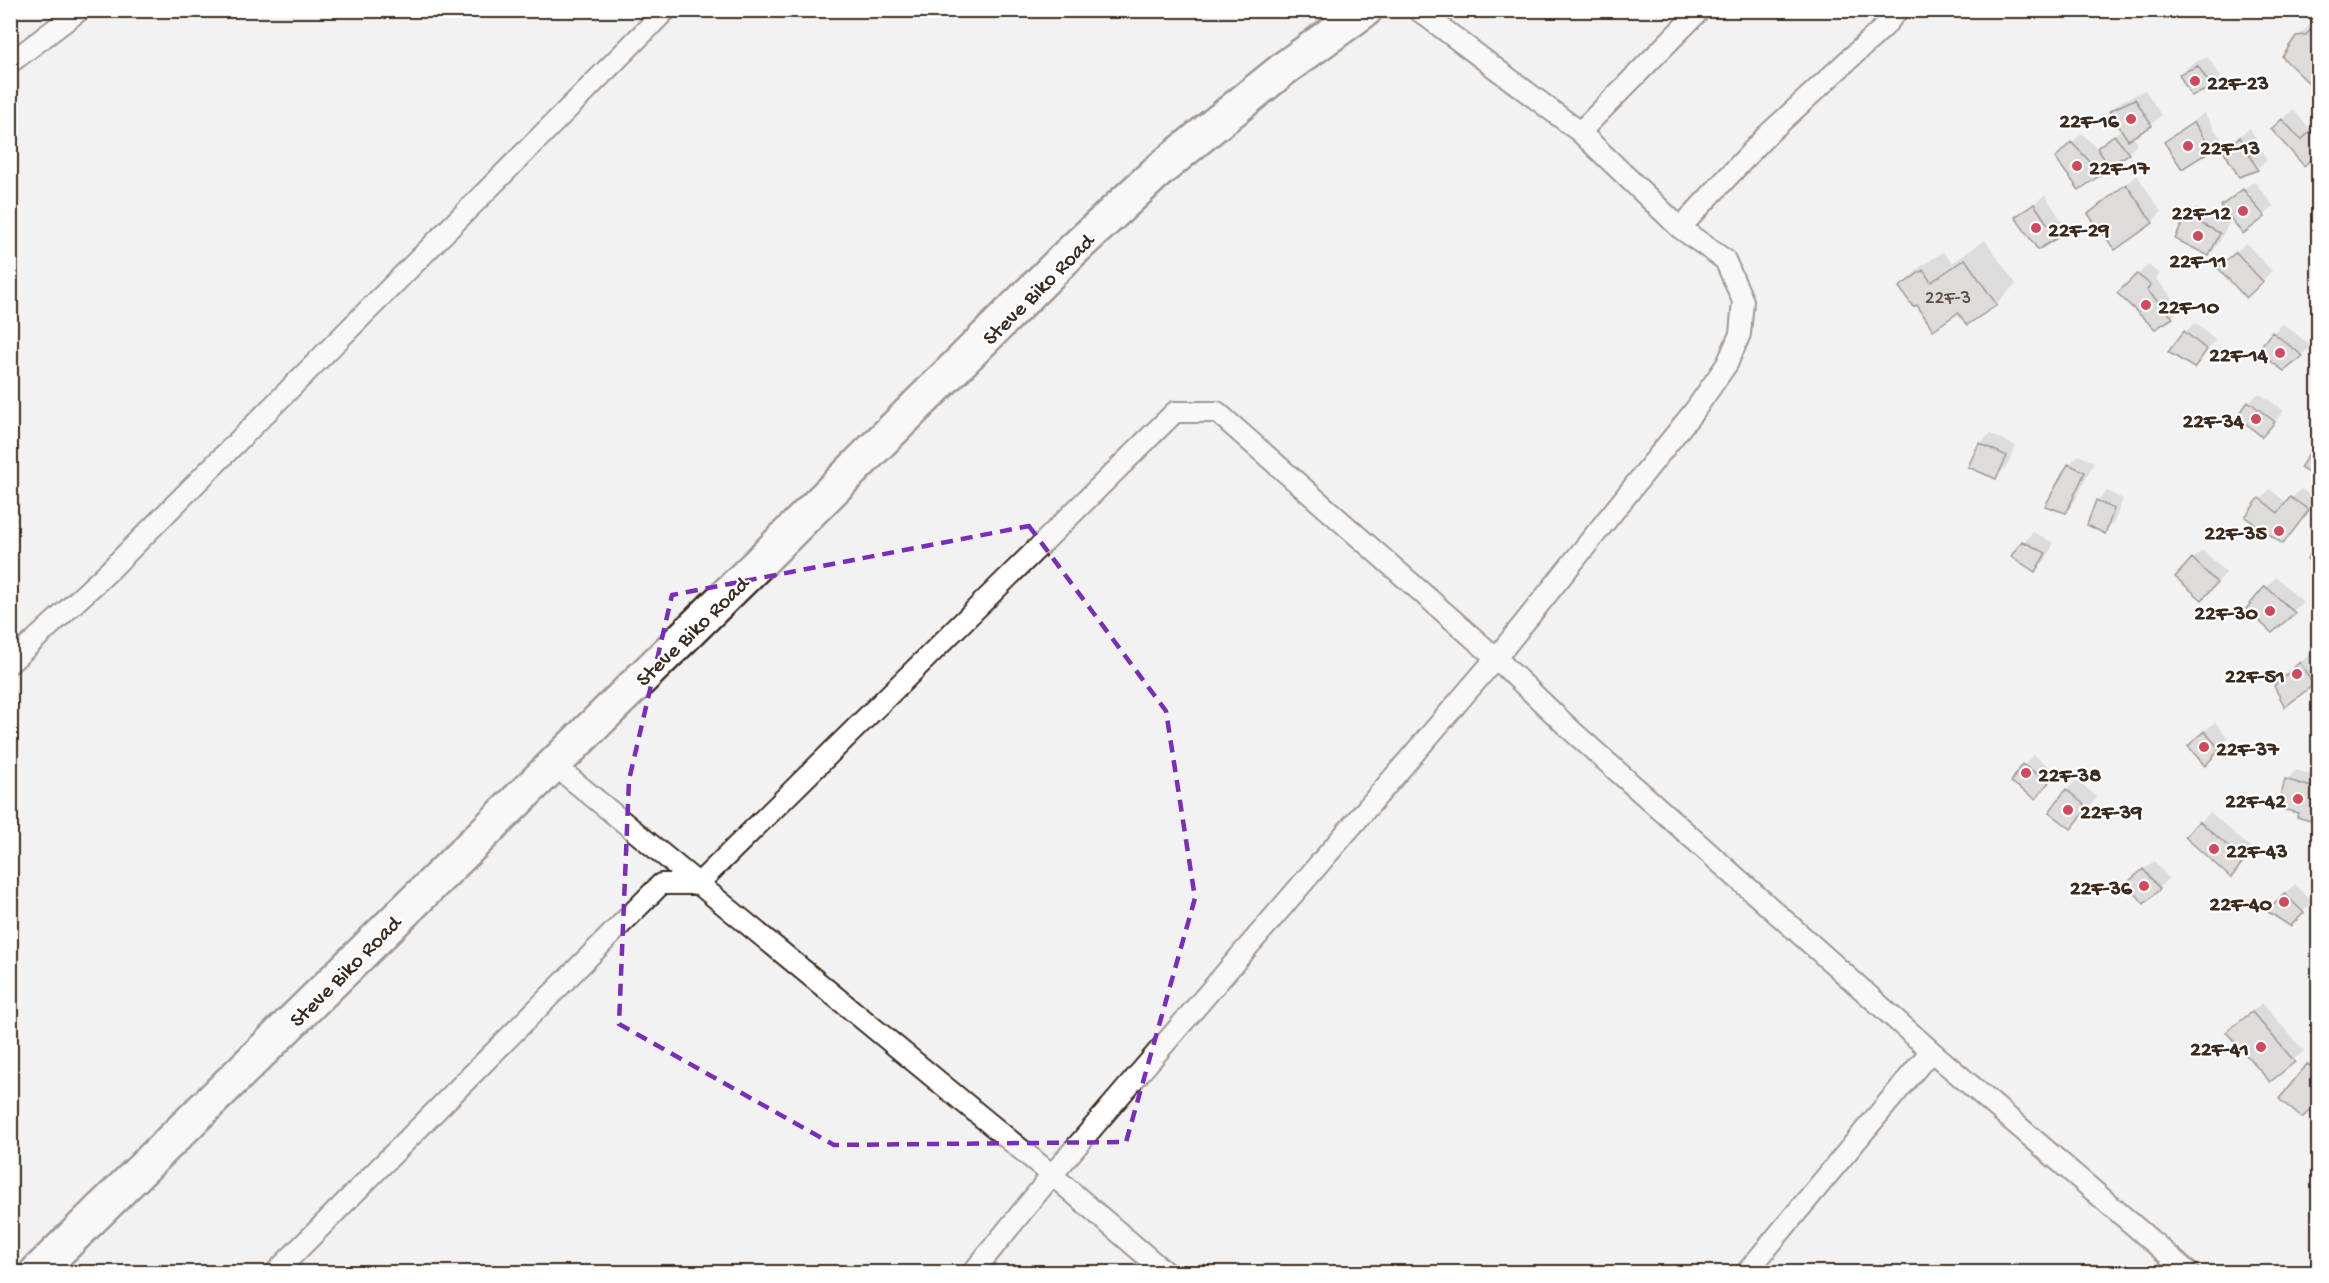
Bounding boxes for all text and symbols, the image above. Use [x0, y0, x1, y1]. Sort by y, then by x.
place label: 22F-23 [2207, 72, 2269, 98]
marker: 22F-23 [2188, 74, 2202, 88]
place label: 22F-16 [2059, 110, 2120, 136]
marker: 22F-16 [2124, 112, 2138, 126]
place label: 22F-13 [2200, 137, 2260, 163]
marker: 22F-13 [2181, 139, 2195, 153]
place label: 22F-17 [2089, 157, 2151, 183]
marker: 22F-17 [2070, 159, 2084, 173]
place label: 22F-12 [2172, 202, 2231, 228]
marker: 22F-12 [2236, 204, 2250, 218]
place label: 22F-29 [2048, 219, 2110, 245]
marker: 22F-29 [2029, 221, 2043, 235]
street label: Steve Biko Road [979, 228, 1103, 352]
marker: 22F-11 [2191, 229, 2205, 243]
place label: 22F-11 [2169, 250, 2227, 276]
house number: 22F-3 [1925, 288, 1971, 311]
place label: 22F-10 [2158, 296, 2220, 322]
marker: 22F-10 [2139, 298, 2153, 312]
place label: 22F-14 [2209, 344, 2269, 370]
marker: 22F-14 [2273, 346, 2287, 360]
place label: 22F-34 [2182, 410, 2245, 436]
marker: 22F-34 [2249, 412, 2263, 426]
place label: 22F-35 [2204, 522, 2267, 548]
marker: 22F-35 [2272, 524, 2286, 538]
street label: Steve Biko Road [632, 571, 757, 693]
place label: 22F-30 [2194, 602, 2258, 628]
marker: 22F-30 [2263, 604, 2277, 618]
place label: 22F-51 [2225, 665, 2285, 691]
marker: 22F-51 [2290, 667, 2304, 681]
place label: 22F-37 [2216, 738, 2280, 764]
marker: 22F-37 [2197, 740, 2211, 754]
place label: 22F-38 [2038, 764, 2101, 790]
marker: 22F-38 [2019, 766, 2033, 780]
place label: 22F-42 [2225, 790, 2286, 816]
marker: 22F-42 [2291, 792, 2305, 806]
place label: 22F-39 [2080, 801, 2142, 827]
marker: 22F-39 [2061, 803, 2075, 817]
place label: 22F-43 [2226, 840, 2288, 866]
marker: 22F-43 [2207, 842, 2221, 856]
place label: 22F-36 [2070, 877, 2133, 903]
marker: 22F-36 [2137, 879, 2151, 893]
place label: 22F-40 [2209, 893, 2272, 919]
marker: 22F-40 [2277, 895, 2291, 909]
street label: Steve Biko Road [286, 910, 410, 1034]
place label: 22F-41 [2190, 1038, 2249, 1064]
marker: 22F-41 [2254, 1040, 2268, 1054]

